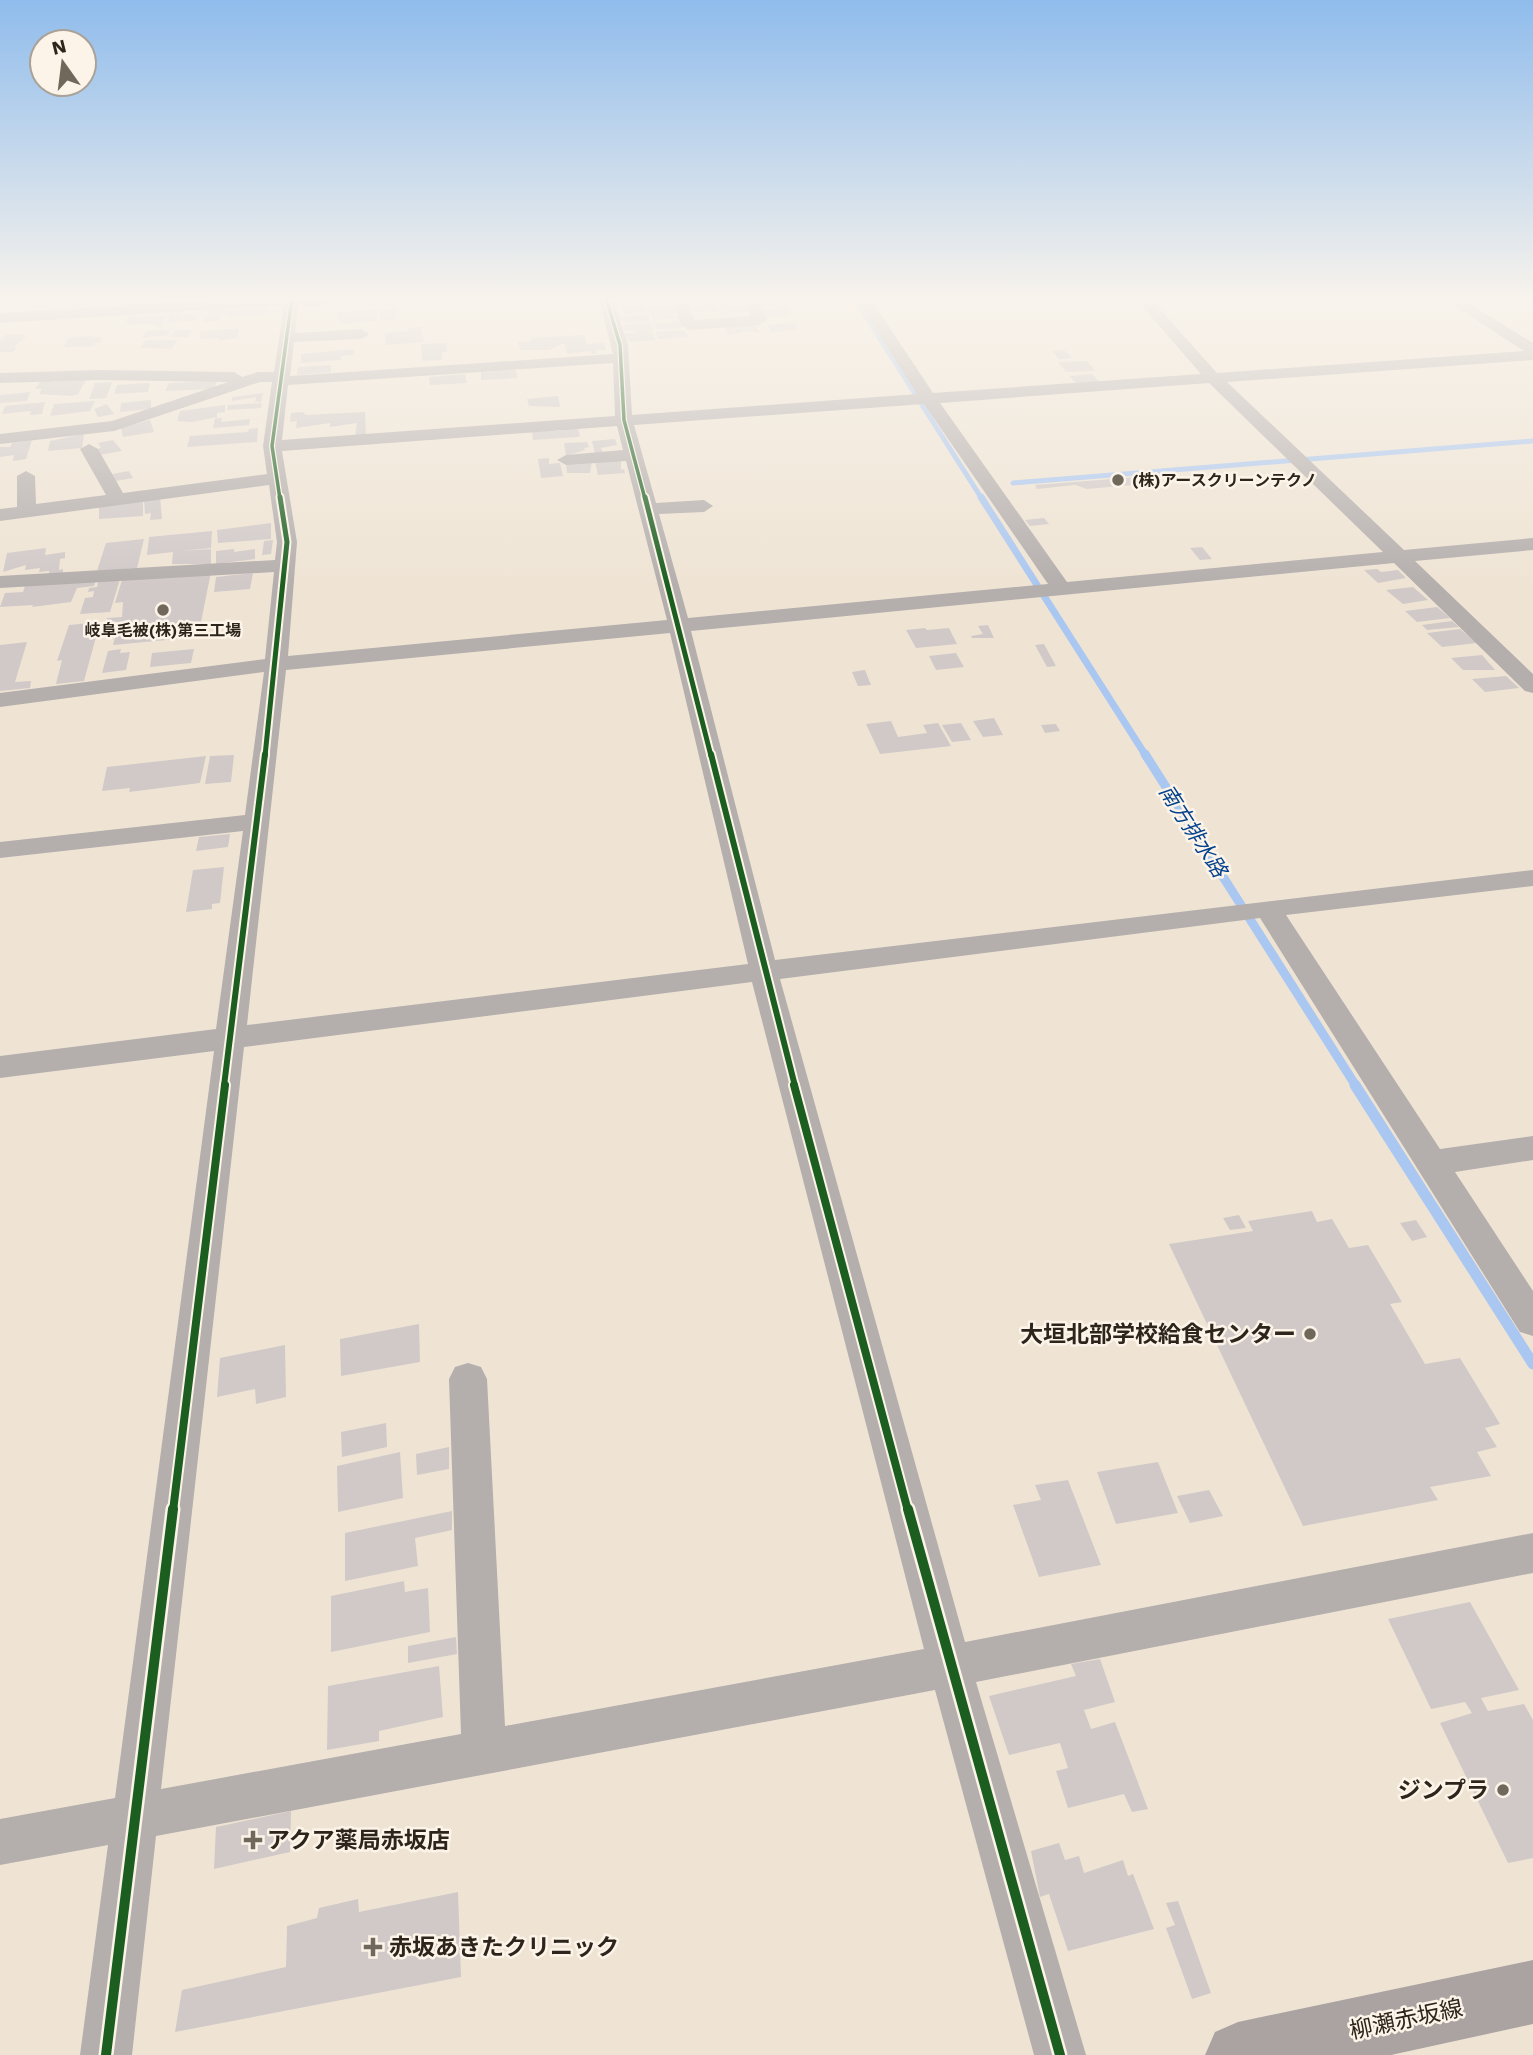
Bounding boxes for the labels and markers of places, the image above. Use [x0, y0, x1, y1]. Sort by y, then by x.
place label: (株)アースクリーンテクノ [1132, 471, 1317, 490]
marker: (株)アースクリーンテクノ [1110, 472, 1126, 488]
marker: 岐阜毛被(株)第三工場 [155, 602, 171, 618]
place label: 岐阜毛被(株)第三工場 [85, 621, 241, 640]
place label: 大垣北部学校給食センター [1020, 1321, 1296, 1348]
marker: 大垣北部学校給食センター [1302, 1326, 1318, 1342]
place label: ジンプラ [1398, 1777, 1489, 1804]
marker: ジンプラ [1495, 1782, 1511, 1798]
place label: アクア薬局赤坂店 [267, 1827, 450, 1854]
marker: アクア薬局赤坂店 [245, 1832, 261, 1848]
place label: 赤坂あきたクリニック [389, 1934, 619, 1961]
marker: 赤坂あきたクリニック [363, 1937, 383, 1957]

